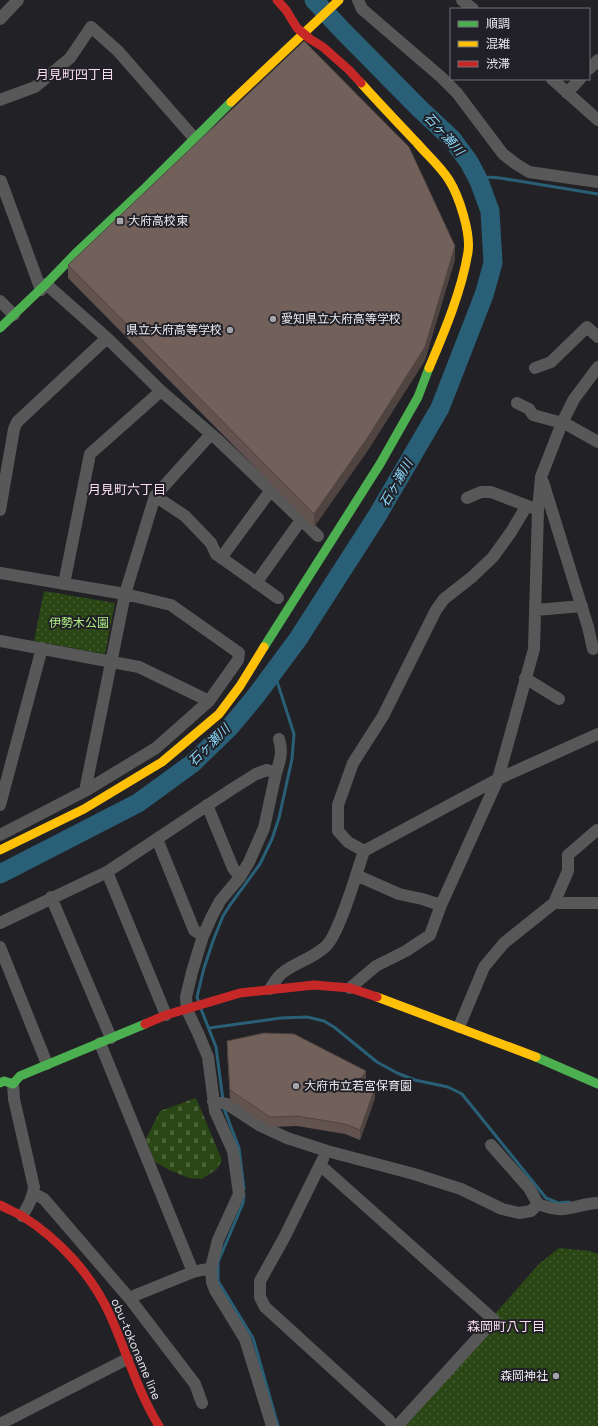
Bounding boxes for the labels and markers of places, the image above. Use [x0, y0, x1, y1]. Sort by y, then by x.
place label: 大府高校東 [128, 213, 188, 229]
marker: 大府高校東 [115, 216, 125, 226]
place label: 愛知県立大府高等学校 [281, 311, 401, 327]
marker: 愛知県立大府高等学校 [268, 314, 278, 324]
place label: 県立大府高等学校 [126, 322, 222, 338]
marker: 県立大府高等学校 [225, 325, 235, 335]
place label: 大府市立若宮保育園 [304, 1078, 412, 1094]
marker: 大府市立若宮保育園 [291, 1081, 301, 1091]
place label: 森岡神社 [500, 1368, 548, 1384]
marker: 森岡神社 [551, 1371, 561, 1381]

